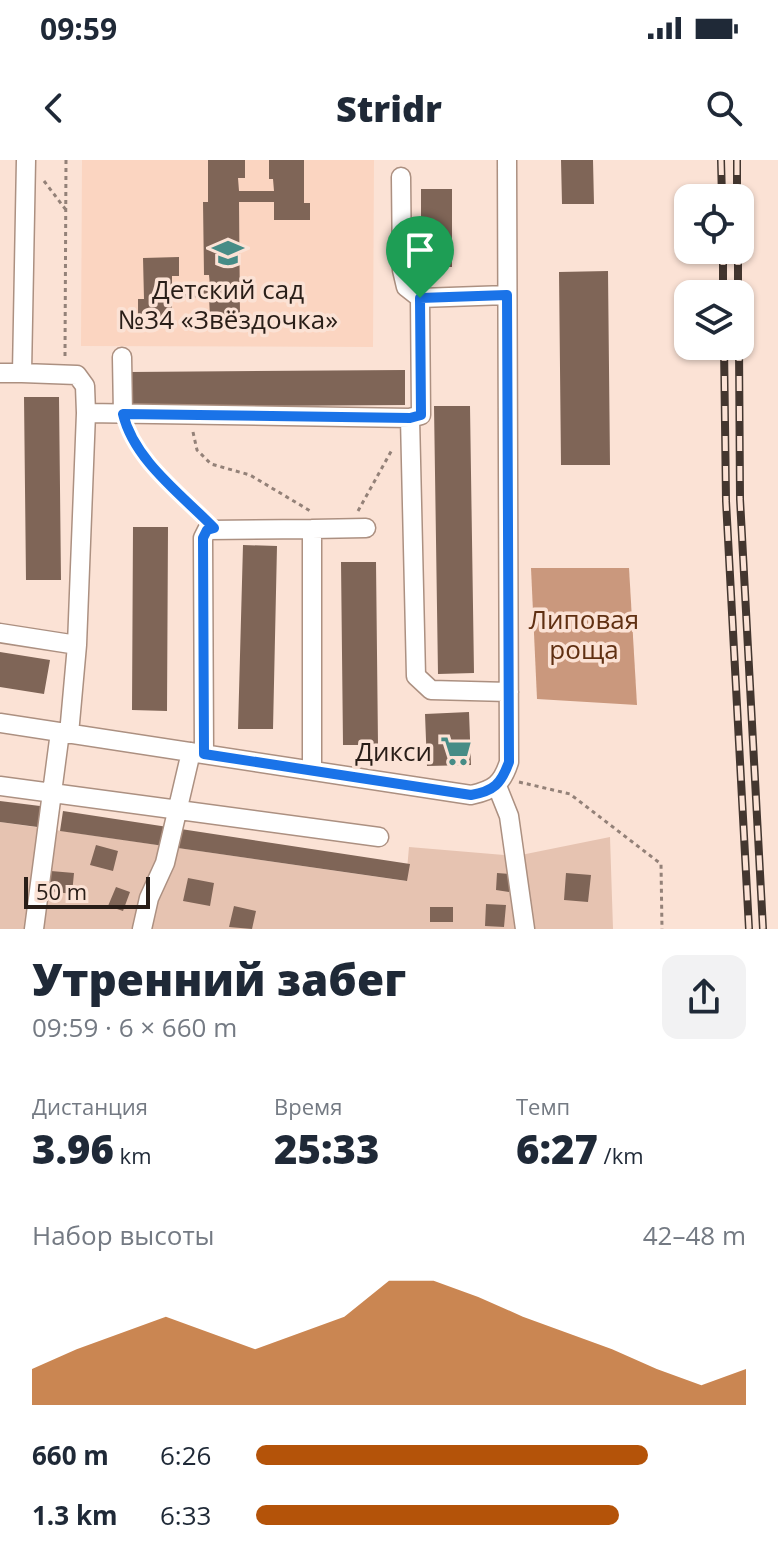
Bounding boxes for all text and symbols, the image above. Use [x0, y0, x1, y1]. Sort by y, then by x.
text: 09:59 [40, 8, 117, 49]
text: Stridr [336, 84, 442, 133]
icon: back [32, 86, 76, 130]
icon: search [702, 86, 746, 130]
map controls [674, 184, 754, 360]
button: locate [674, 184, 754, 264]
pin [386, 216, 454, 298]
icon: arrive [398, 228, 442, 272]
school or university icon: Детский сад №34 «Звёздочка» [211, 236, 245, 270]
place label: Детский сад №34 «Звёздочка» [118, 271, 338, 337]
button: layers [674, 280, 754, 360]
park label: Липовая роща [529, 601, 639, 667]
place label: Дикси [355, 733, 432, 769]
supermarket icon: Дикси [439, 734, 473, 768]
scale bar [24, 873, 150, 909]
text: 50 m [36, 876, 87, 906]
text: Утренний забег [32, 949, 406, 1009]
button: share [662, 955, 746, 1039]
text: 09:59 · 6 × 660 m [32, 1009, 237, 1045]
text: Дистанция [32, 1091, 148, 1121]
text: Время [274, 1091, 342, 1121]
text: Темп [516, 1091, 570, 1121]
text: 3.96 [32, 1121, 114, 1176]
text: 25:33 [274, 1121, 379, 1176]
text: 6:27 [516, 1121, 598, 1176]
text: km [114, 1140, 152, 1170]
text: /km [598, 1140, 644, 1170]
text: Набор высоты [32, 1217, 215, 1253]
text: 42–48 m [643, 1217, 746, 1253]
text: 660 m [32, 1437, 109, 1473]
text: 6:26 [160, 1437, 211, 1473]
text: 1.3 km [32, 1497, 118, 1533]
text: 6:33 [160, 1497, 211, 1533]

